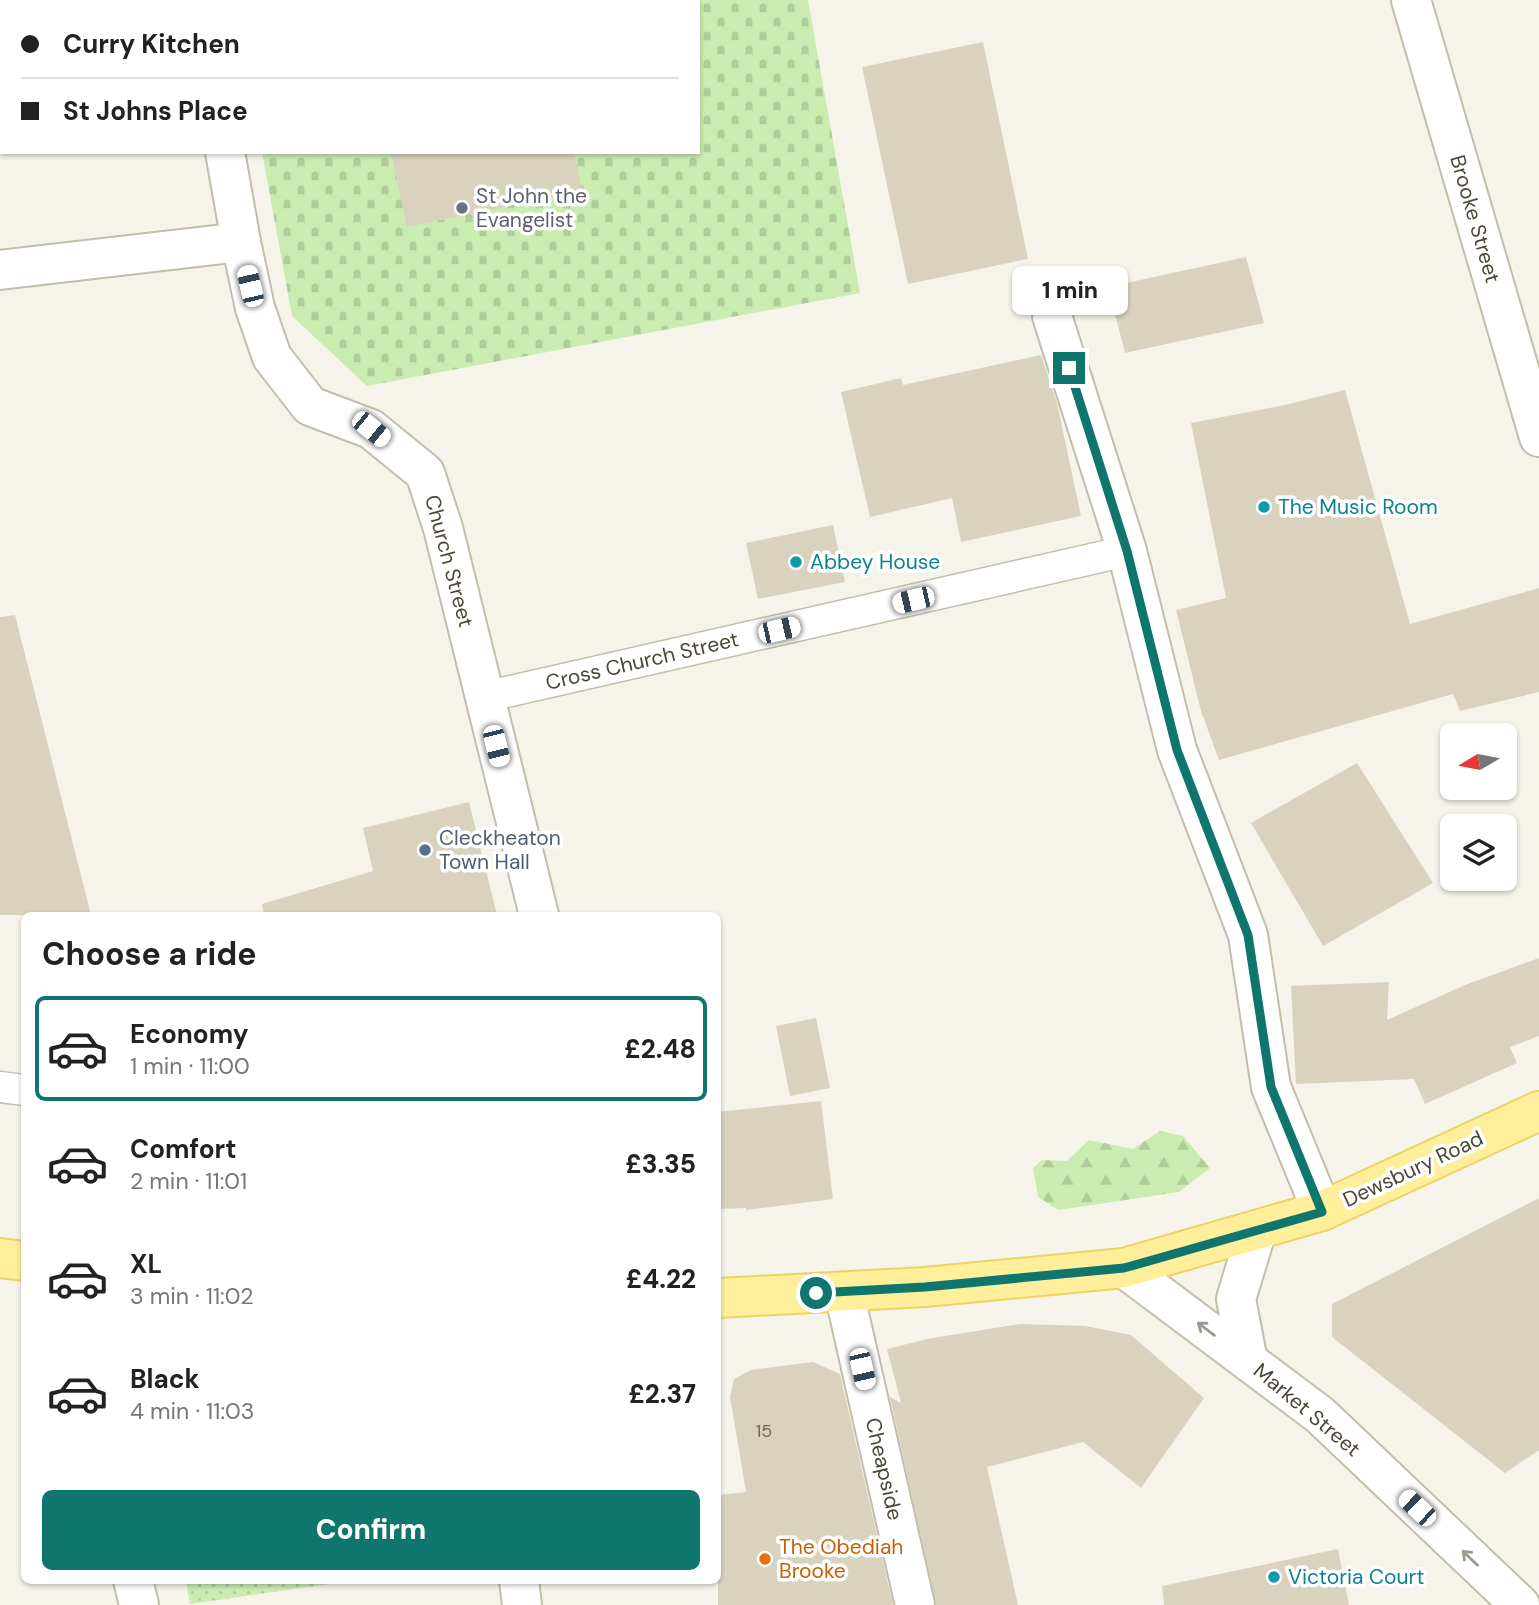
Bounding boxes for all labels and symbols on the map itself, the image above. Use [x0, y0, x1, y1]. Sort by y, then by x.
street label: Brooke Street [1443, 152, 1507, 286]
place label: St John the Evangelist [476, 182, 587, 234]
marker: St John the Evangelist [454, 200, 470, 216]
car [236, 263, 265, 309]
callout: 1 min [1011, 266, 1127, 316]
route end [1053, 352, 1085, 384]
car [349, 408, 394, 450]
street label: Church Street [418, 492, 480, 630]
place label: The Music Room [1278, 493, 1438, 521]
marker: The Music Room [1256, 499, 1272, 515]
place label: Abbey House [810, 548, 940, 576]
marker: Abbey House [788, 554, 804, 570]
car [891, 585, 936, 615]
car [757, 615, 802, 645]
street label: Cross Church Street [543, 625, 741, 697]
car [481, 723, 512, 769]
north arrow [1440, 723, 1517, 800]
place label: Cleckheaton Town Hall [439, 824, 561, 876]
marker: Cleckheaton Town Hall [417, 842, 433, 858]
street label: Dewsbury Road [1338, 1124, 1488, 1214]
route start [800, 1277, 832, 1309]
one-way arrow [1197, 1322, 1216, 1337]
car [848, 1346, 877, 1392]
street label: Market Street [1248, 1357, 1366, 1463]
street label: Cheapside [859, 1415, 909, 1523]
house number: 15 [756, 1419, 772, 1443]
car [1395, 1486, 1440, 1530]
place label: The Obediah Brooke [779, 1533, 903, 1585]
one-way arrow [1461, 1550, 1479, 1566]
marker: The Obediah Brooke [757, 1551, 773, 1567]
place label: Victoria Court [1288, 1563, 1425, 1591]
marker: Victoria Court [1266, 1569, 1282, 1585]

